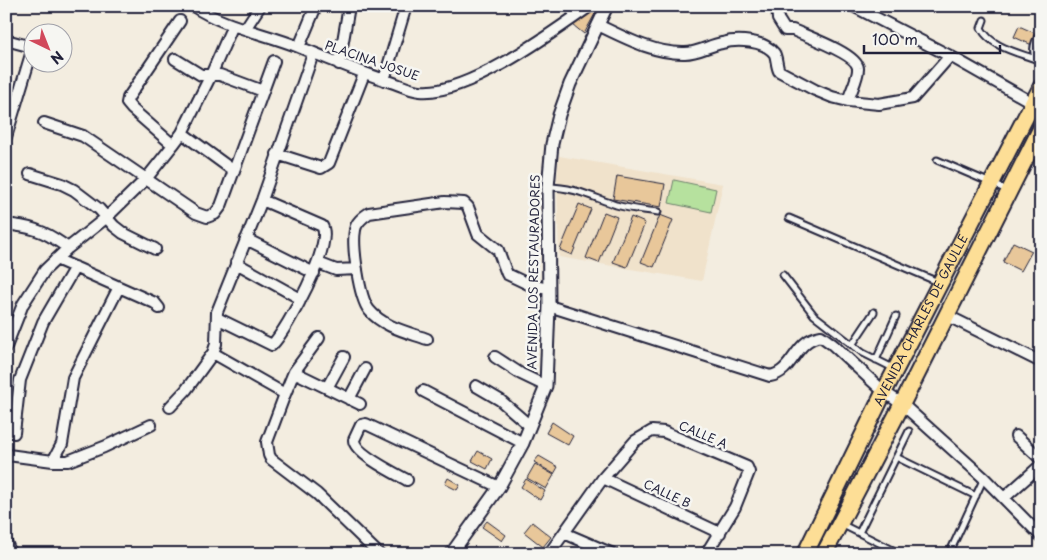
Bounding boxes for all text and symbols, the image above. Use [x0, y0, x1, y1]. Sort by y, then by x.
north arrow [22, 22, 72, 72]
scale bar [864, 22, 1001, 54]
text: 100 m [872, 27, 918, 50]
street label: PLACINA JOSUE [323, 35, 422, 85]
text: N [46, 46, 68, 69]
street label: AVENIDA LOS RESTAURADORES [522, 174, 544, 370]
street label: AVENIDA CHARLES DE GAULLE [869, 231, 972, 409]
street label: CALLE A [676, 416, 731, 452]
street label: CALLE B [641, 474, 694, 512]

